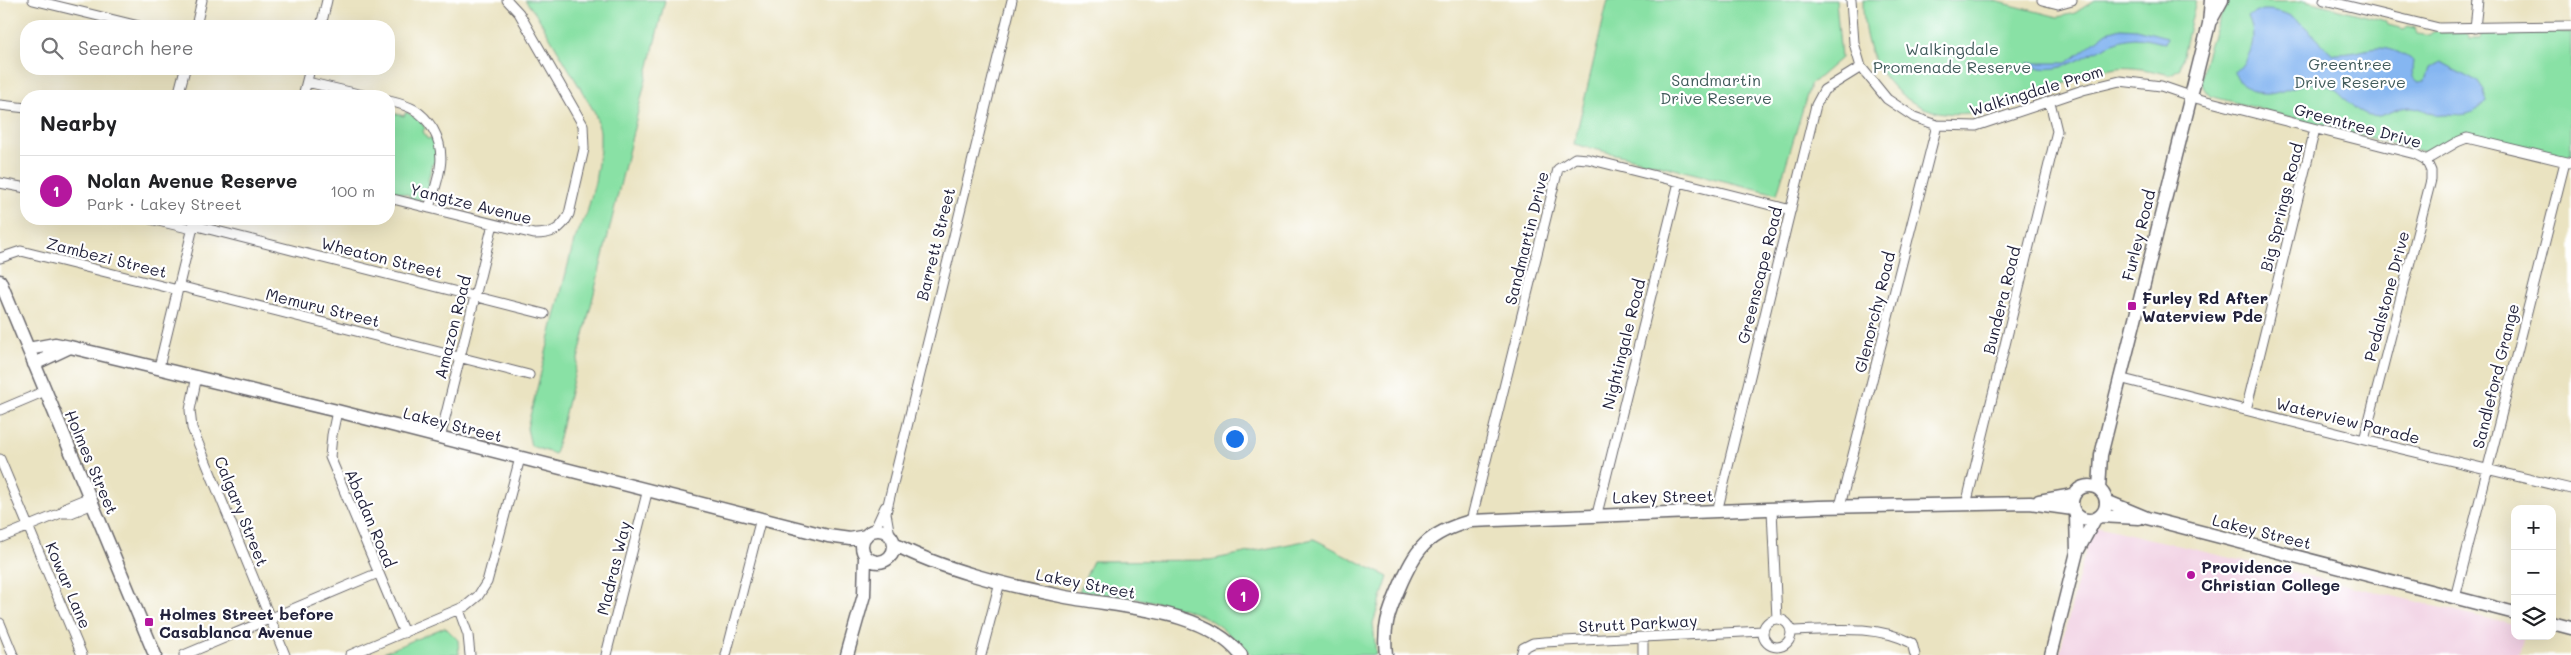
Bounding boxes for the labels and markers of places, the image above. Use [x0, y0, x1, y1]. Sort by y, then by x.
place label: Furley Rd After Waterview Pde [2142, 287, 2268, 326]
marker: Furley Rd After Waterview Pde [2126, 300, 2138, 312]
place label: Providence Christian College [2201, 556, 2340, 595]
marker: Providence Christian College [2185, 569, 2197, 581]
pin: 1 [1227, 576, 1259, 614]
place label: Holmes Street before Casablanca Avenue [159, 603, 334, 642]
marker: Holmes Street before Casablanca Avenue [143, 616, 155, 628]

